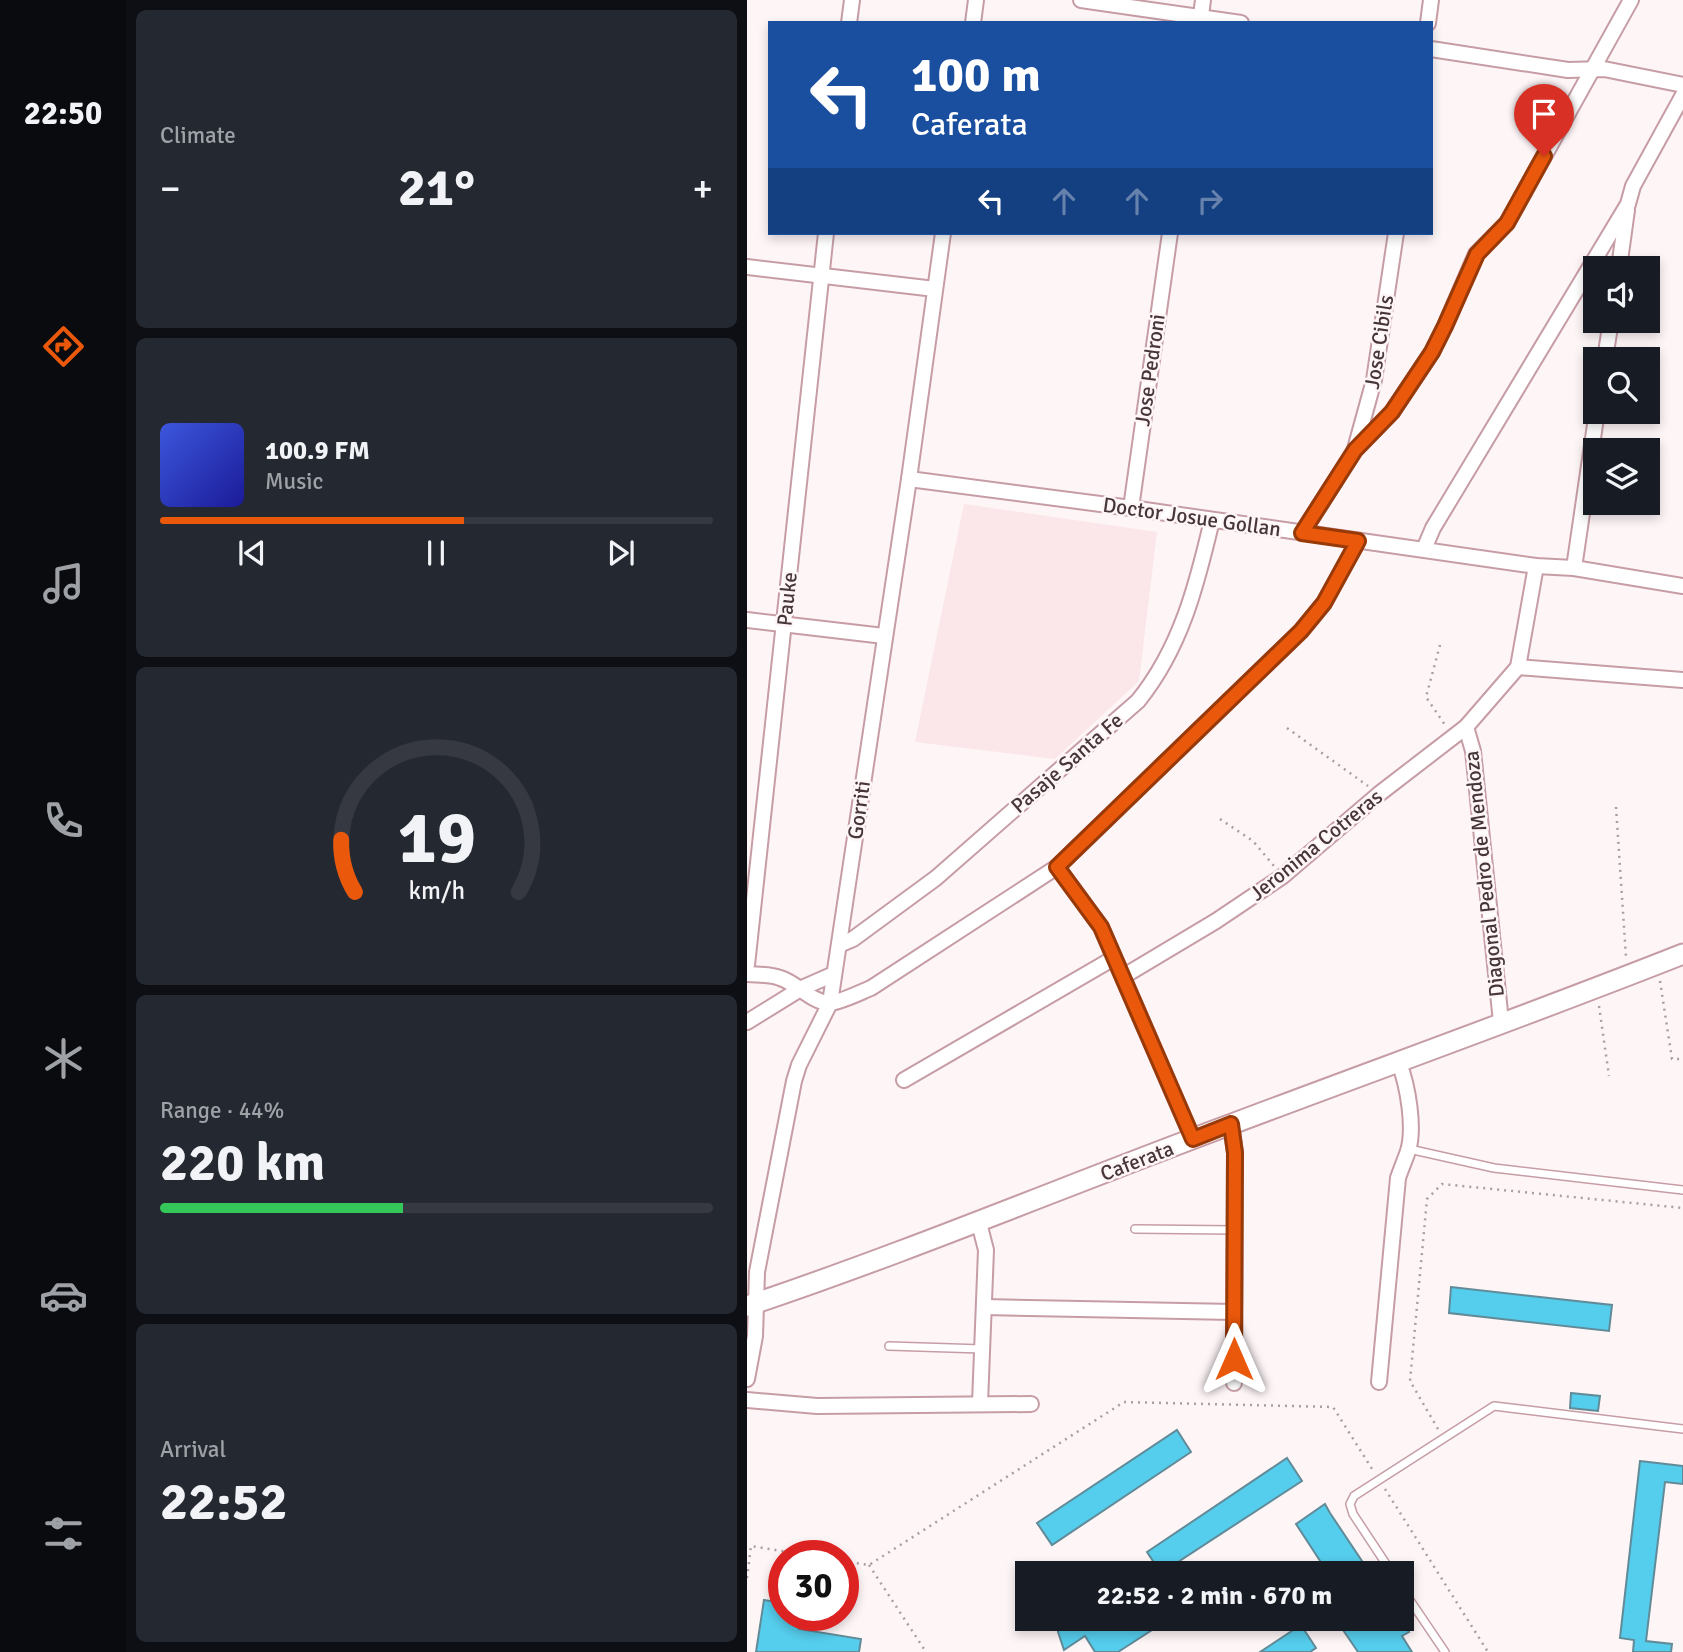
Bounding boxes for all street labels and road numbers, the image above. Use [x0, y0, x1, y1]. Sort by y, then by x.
street label: Jose Cibils [1359, 293, 1399, 391]
street label: Jose Pedroni [1129, 312, 1171, 428]
street label: Doctor Josue Gollan [1101, 492, 1283, 542]
street label: Pauke [771, 571, 803, 627]
street label: Pasaje Santa Fe [1006, 707, 1128, 819]
street label: Diagonal Pedro de Mendoza [1458, 750, 1510, 998]
street label: Gorriti [842, 779, 876, 841]
street label: Jeronima Cotreras [1244, 784, 1388, 906]
street label: Caferata [1097, 1135, 1177, 1187]

